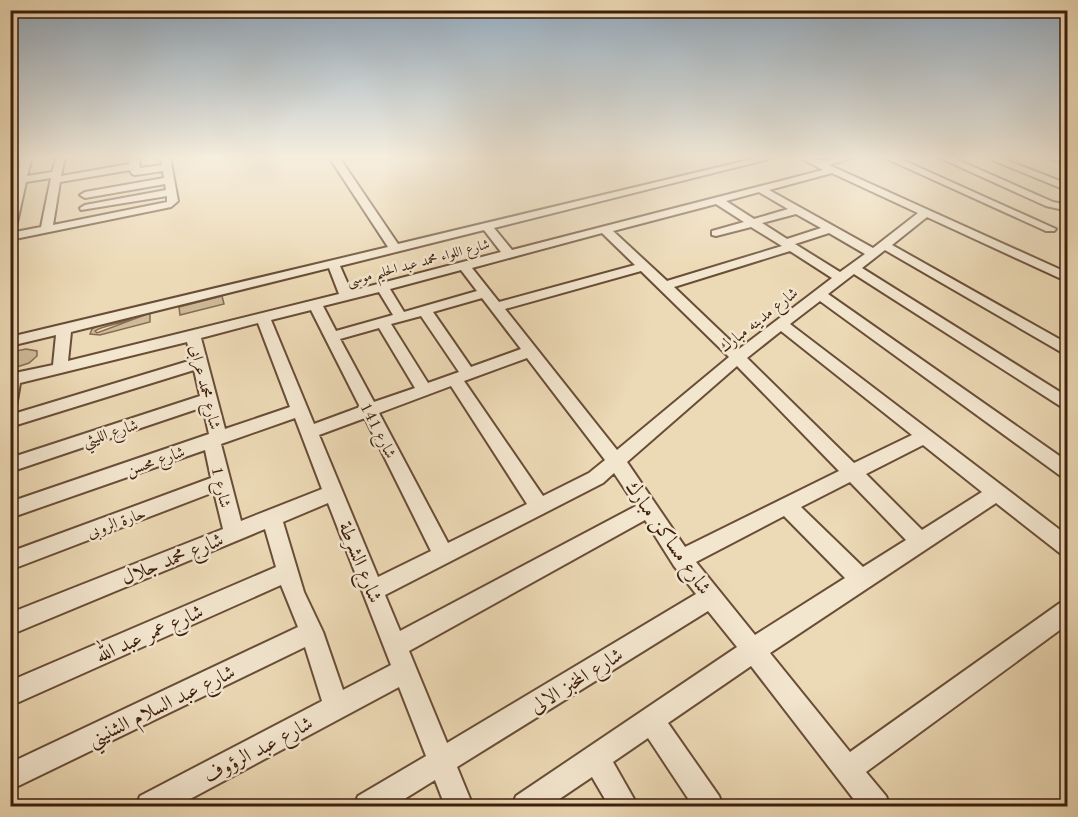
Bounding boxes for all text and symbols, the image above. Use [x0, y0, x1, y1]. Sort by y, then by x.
street label: شارع اللواء محمد عبد الحليم موسى [345, 237, 493, 295]
street label: شارع مدينه مبارك [716, 284, 804, 359]
street label: شارع محمد عرابى [182, 344, 222, 432]
street label: شارع 141 [353, 400, 398, 463]
street label: شارع الليثي [81, 417, 142, 456]
street label: شارع محسن [124, 444, 188, 483]
street label: شارع 1 [204, 465, 233, 510]
street label: شارع مساكن مبارك [616, 477, 715, 602]
street label: حارة الروبى [85, 505, 149, 544]
street label: شارع الشرطة [328, 519, 384, 608]
street label: شارع محمد جلال [119, 530, 229, 595]
street label: شارع عمر عبد الله [90, 596, 209, 673]
street label: شارع المخبز الالى [527, 644, 630, 723]
street label: شارع عبد السلام الشنيني [85, 663, 242, 757]
street label: شارع عبد الرؤوف [201, 713, 319, 793]

